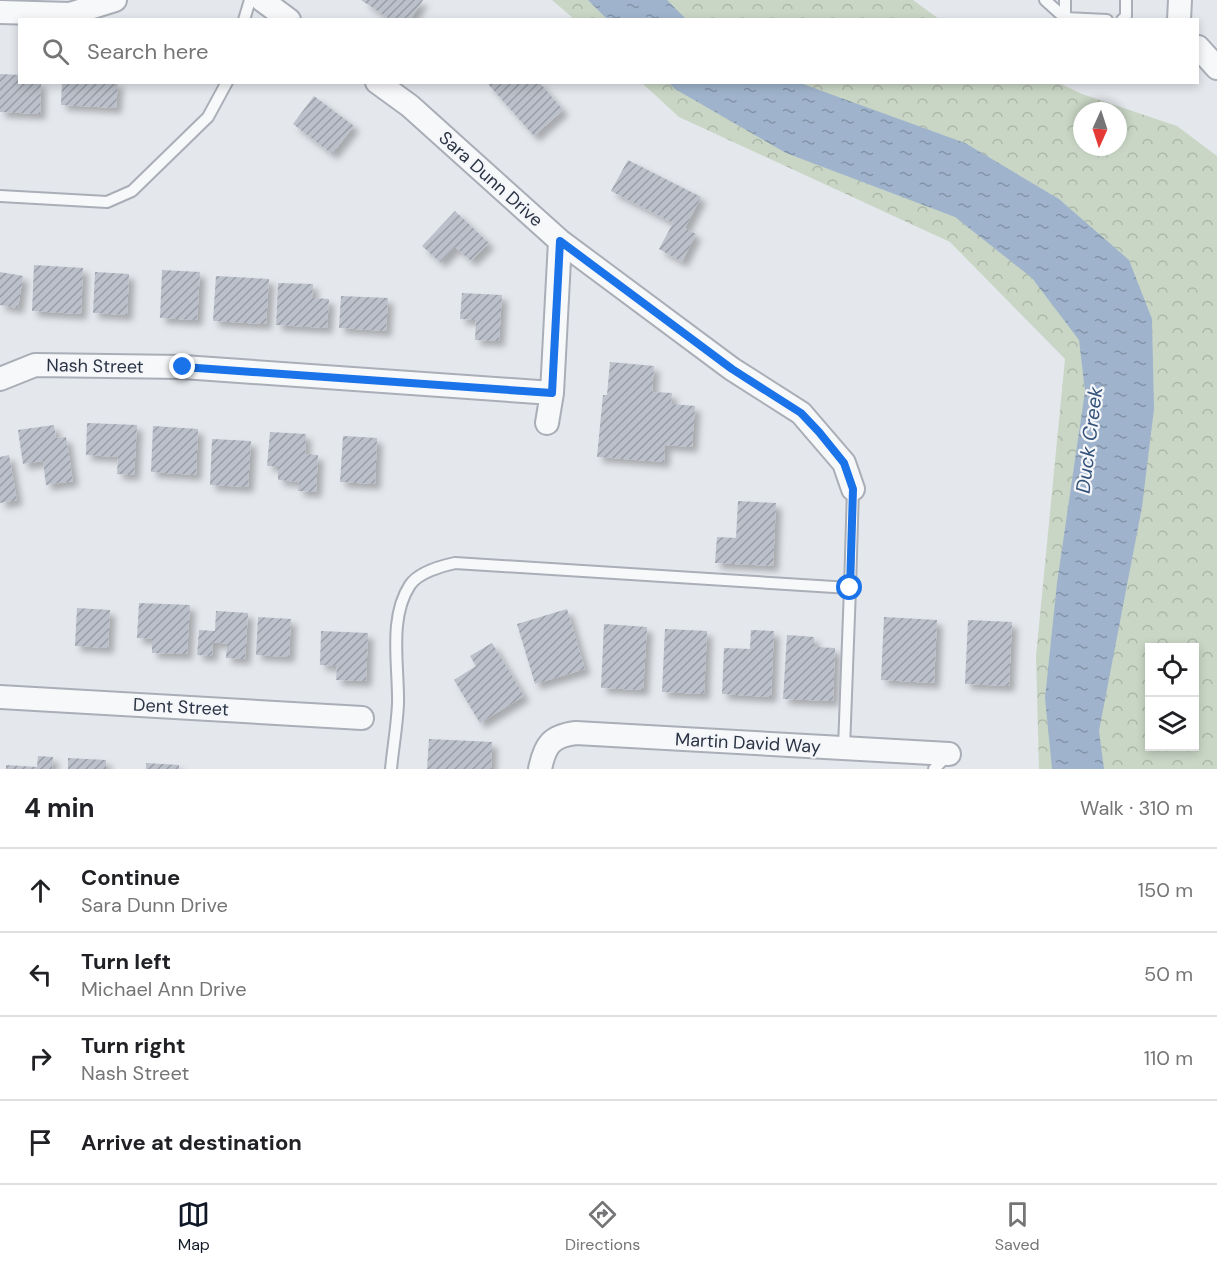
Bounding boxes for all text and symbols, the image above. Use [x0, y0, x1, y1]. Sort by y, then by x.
search box [18, 18, 1199, 84]
icon: search [39, 35, 72, 68]
text: Search here [87, 37, 208, 66]
north arrow [1073, 102, 1127, 156]
street label: Sara Dunn Drive [434, 126, 548, 232]
street label: Nash Street [46, 353, 144, 379]
route end [169, 353, 195, 379]
water label: Duck Creek [1070, 384, 1109, 495]
route start [836, 574, 862, 600]
map controls [1145, 643, 1199, 751]
button: locate [1145, 643, 1199, 697]
street label: Dent Street [133, 693, 229, 721]
button: layers [1145, 697, 1199, 751]
street label: Martin David Way [675, 727, 821, 759]
text: 4 min [24, 791, 95, 825]
text: Walk · 310 m [1080, 795, 1193, 821]
text: Continue [81, 863, 180, 892]
icon: ahead [24, 874, 57, 907]
text: 150 m [1138, 877, 1193, 903]
text: Sara Dunn Drive [81, 892, 228, 918]
text: Turn left [81, 947, 171, 976]
icon: left [24, 958, 57, 991]
text: 50 m [1144, 961, 1193, 987]
text: Michael Ann Drive [81, 976, 247, 1002]
text: Turn right [81, 1031, 186, 1060]
icon: right [24, 1042, 57, 1075]
text: 110 m [1144, 1045, 1193, 1071]
text: Nash Street [81, 1060, 189, 1086]
icon: arrive [24, 1126, 57, 1159]
text: Arrive at destination [81, 1128, 302, 1157]
tab: Map [177, 1198, 210, 1255]
tab: Directions [565, 1198, 640, 1255]
tab: Saved [995, 1198, 1040, 1255]

